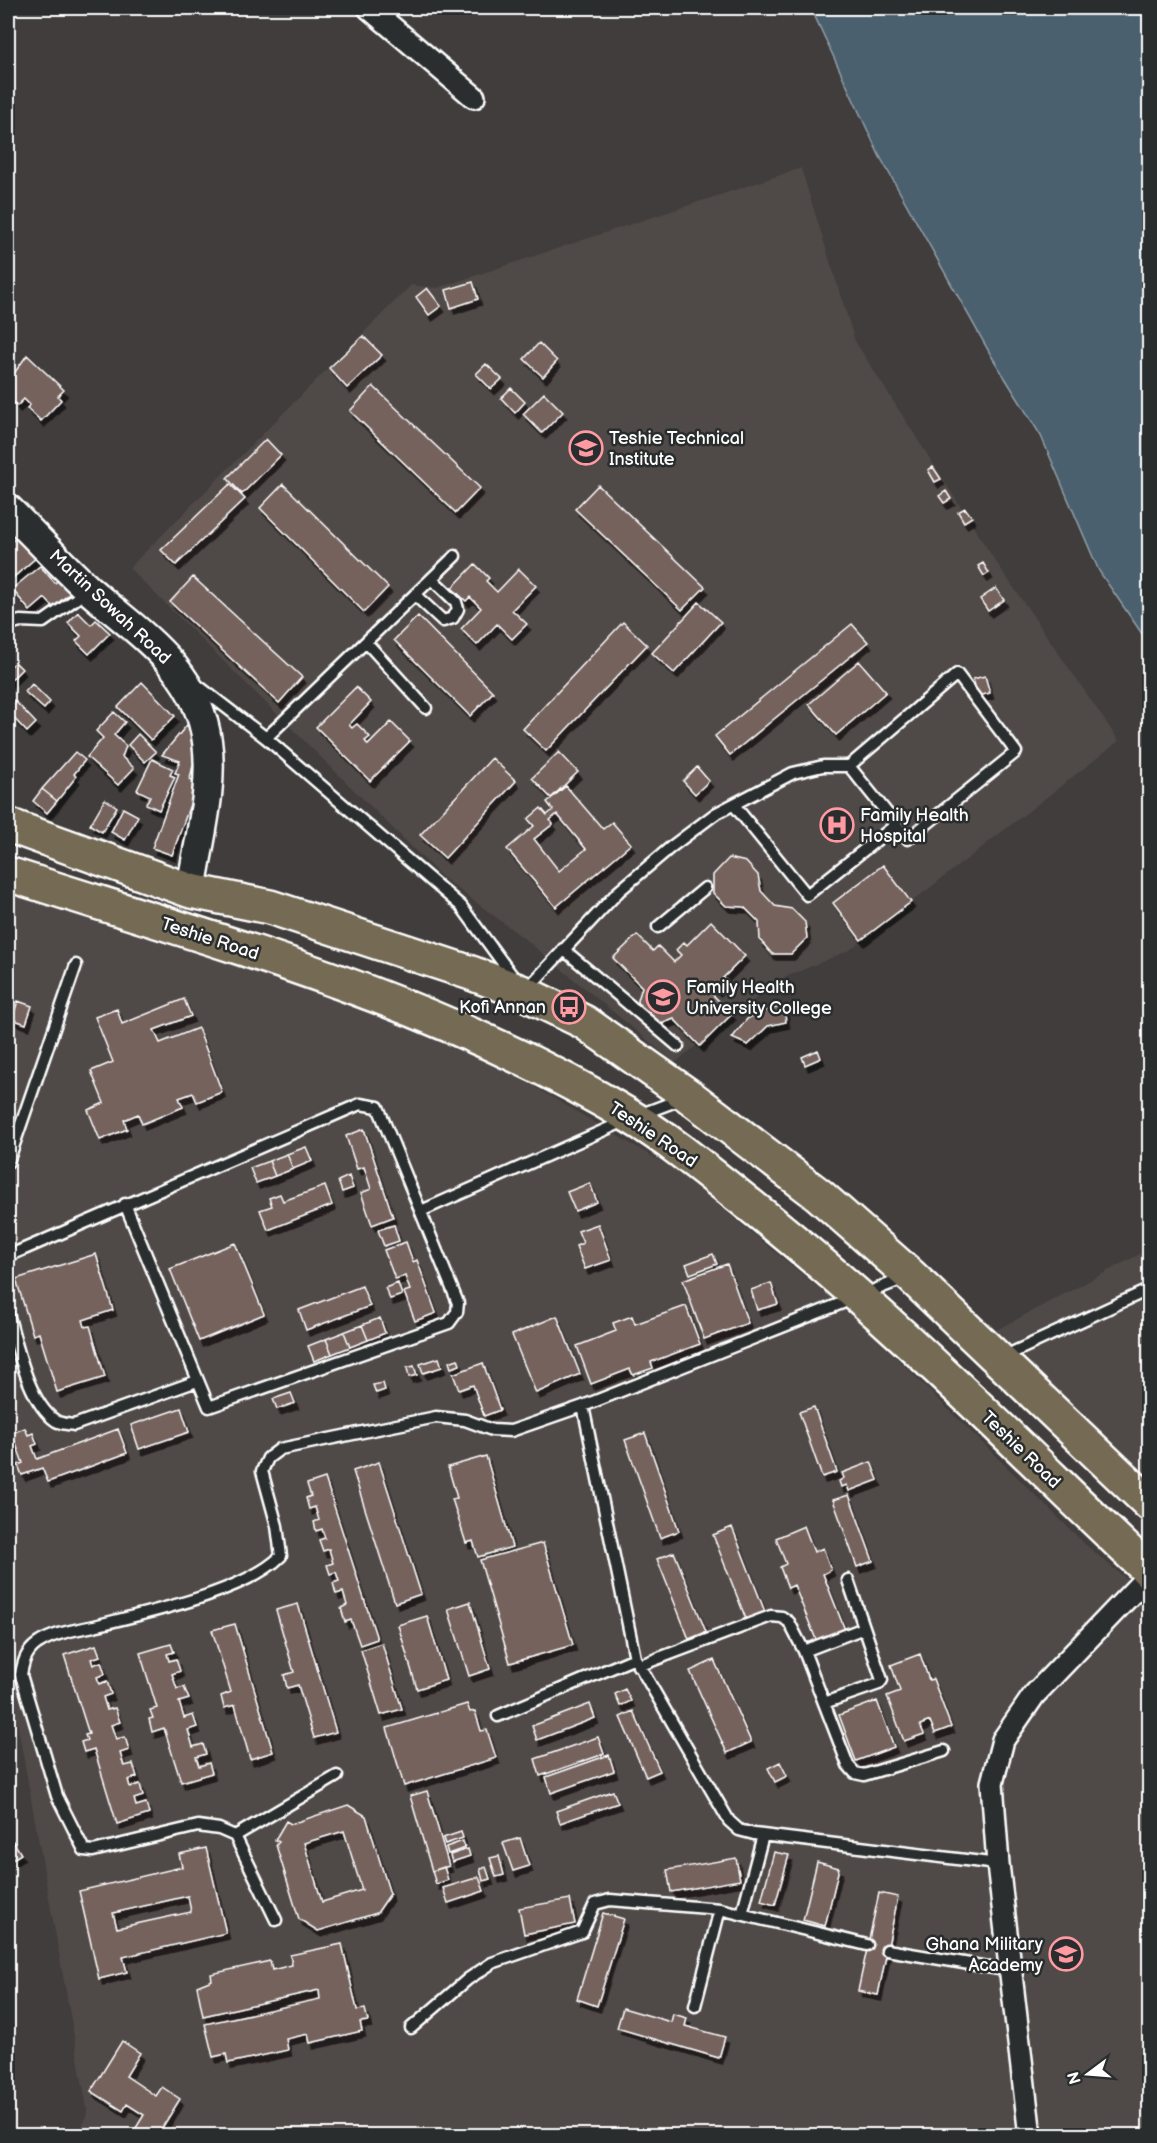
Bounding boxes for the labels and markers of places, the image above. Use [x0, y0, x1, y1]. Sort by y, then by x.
place label: Teshie Technical Institute [609, 428, 744, 470]
school or university icon: Teshie Technical Institute [568, 430, 604, 466]
place label: Family Health Hospital [860, 805, 969, 847]
hospital icon: Family Health Hospital [819, 807, 855, 843]
place label: Family Health University College [686, 977, 832, 1019]
school or university icon: Family Health University College [645, 979, 681, 1015]
bus stop icon: Kofi Annan [551, 989, 587, 1025]
place label: Kofi Annan [459, 997, 546, 1018]
place label: Ghana Military Academy [925, 1934, 1044, 1976]
school or university icon: Ghana Military Academy [1048, 1936, 1084, 1972]

